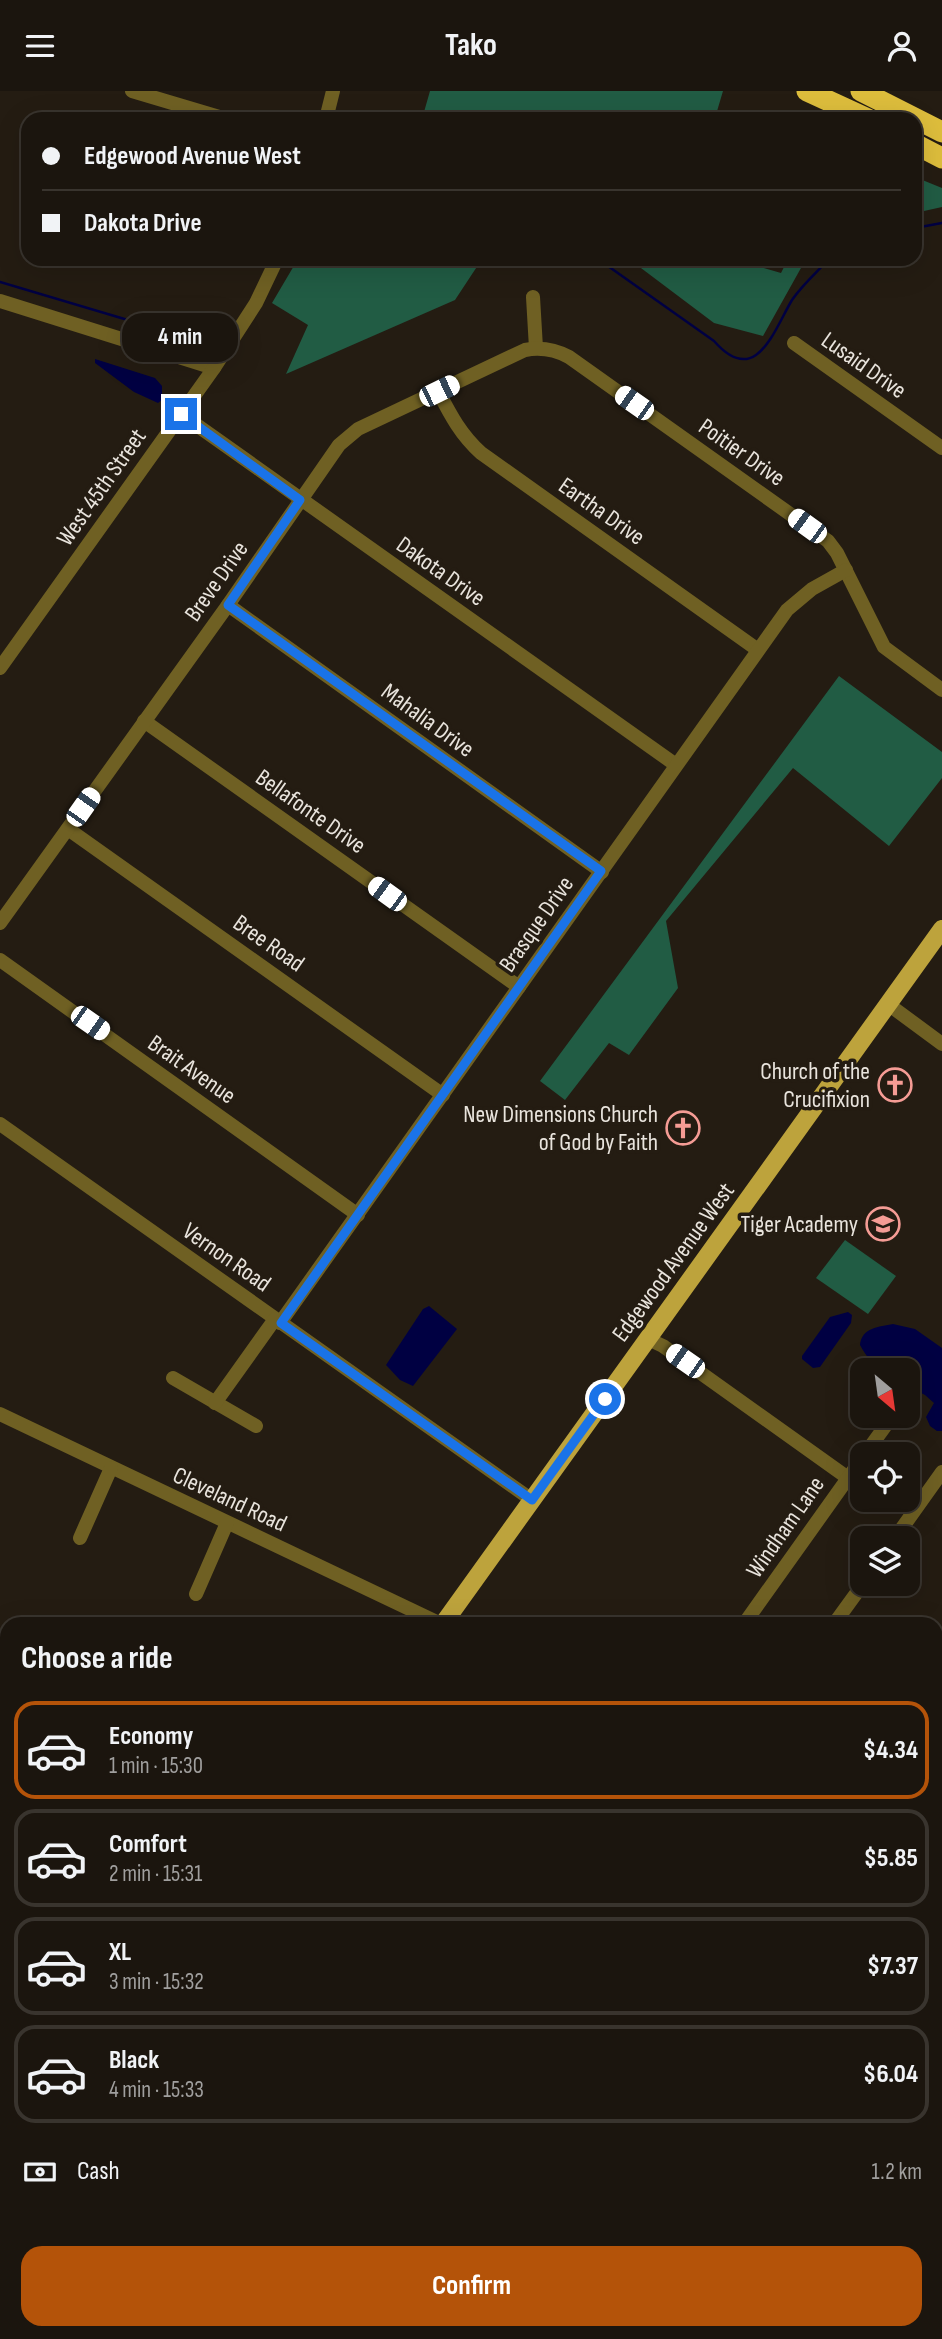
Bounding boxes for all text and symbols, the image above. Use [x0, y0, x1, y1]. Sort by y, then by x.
text: Tako [445, 26, 497, 65]
icon: menu [21, 27, 59, 65]
icon: person [883, 27, 921, 65]
text: Edgewood Avenue West [84, 141, 301, 172]
text: Dakota Drive [84, 208, 202, 239]
callout: 4 min [123, 313, 239, 361]
text: 4 min [158, 323, 202, 351]
street label: Lusaid Drive [816, 326, 912, 405]
car [416, 372, 463, 410]
car [611, 382, 658, 424]
route end [165, 398, 197, 430]
street label: Poitier Drive [693, 412, 790, 493]
street label: West 45th Street [50, 423, 152, 551]
street label: Eartha Drive [553, 471, 650, 552]
car [784, 505, 831, 547]
street label: Dakota Drive [391, 530, 491, 612]
street label: Breve Drive [178, 536, 254, 627]
street label: Mahalia Drive [376, 677, 480, 764]
street label: Bellafonte Drive [250, 763, 371, 860]
car [63, 784, 104, 830]
street label: Brasque Drive [493, 871, 580, 978]
car [364, 873, 411, 915]
street label: Bree Road [228, 909, 310, 978]
car [67, 1002, 114, 1044]
street label: Brait Avenue [142, 1029, 241, 1110]
place label: Church of the Crucifixion [760, 1057, 870, 1114]
church icon: Church of the Crucifixion [876, 1066, 914, 1104]
place label: New Dimensions Church of God by Faith [463, 1100, 658, 1157]
church icon: New Dimensions Church of God by Faith [664, 1109, 702, 1147]
street label: Edgewood Avenue West [606, 1177, 741, 1347]
school or university icon: Tiger Academy [864, 1205, 902, 1243]
place label: Tiger Academy [741, 1210, 858, 1239]
street label: Vernon Road [177, 1217, 276, 1298]
car [662, 1340, 709, 1382]
north arrow [850, 1358, 920, 1428]
map controls [850, 1358, 920, 1596]
route start [589, 1383, 621, 1415]
button: locate [850, 1442, 920, 1512]
street label: Cleveland Road [168, 1461, 291, 1538]
street label: Windham Lane [740, 1471, 831, 1584]
button: layers [850, 1526, 920, 1596]
text: Choose a ride [21, 1639, 173, 1678]
icon: car [25, 1719, 88, 1782]
text: Economy [109, 1721, 193, 1752]
text: $4.34 [863, 1735, 918, 1766]
text: 1 min · 15:30 [109, 1752, 203, 1780]
icon: car [25, 1827, 88, 1890]
text: Comfort [109, 1829, 187, 1860]
text: $5.85 [864, 1843, 918, 1874]
text: 2 min · 15:31 [109, 1860, 202, 1888]
icon: car [25, 1935, 88, 1998]
text: XL [109, 1937, 131, 1968]
text: $7.37 [867, 1951, 918, 1982]
text: 3 min · 15:32 [109, 1968, 204, 1996]
icon: car [25, 2043, 88, 2106]
text: Black [109, 2045, 159, 2076]
text: $6.04 [863, 2059, 918, 2090]
text: 4 min · 15:33 [109, 2076, 204, 2104]
icon: cash [21, 2153, 59, 2191]
text: Cash [77, 2156, 120, 2187]
text: 1.2 km [872, 2158, 922, 2186]
button: Confirm [21, 2246, 922, 2326]

